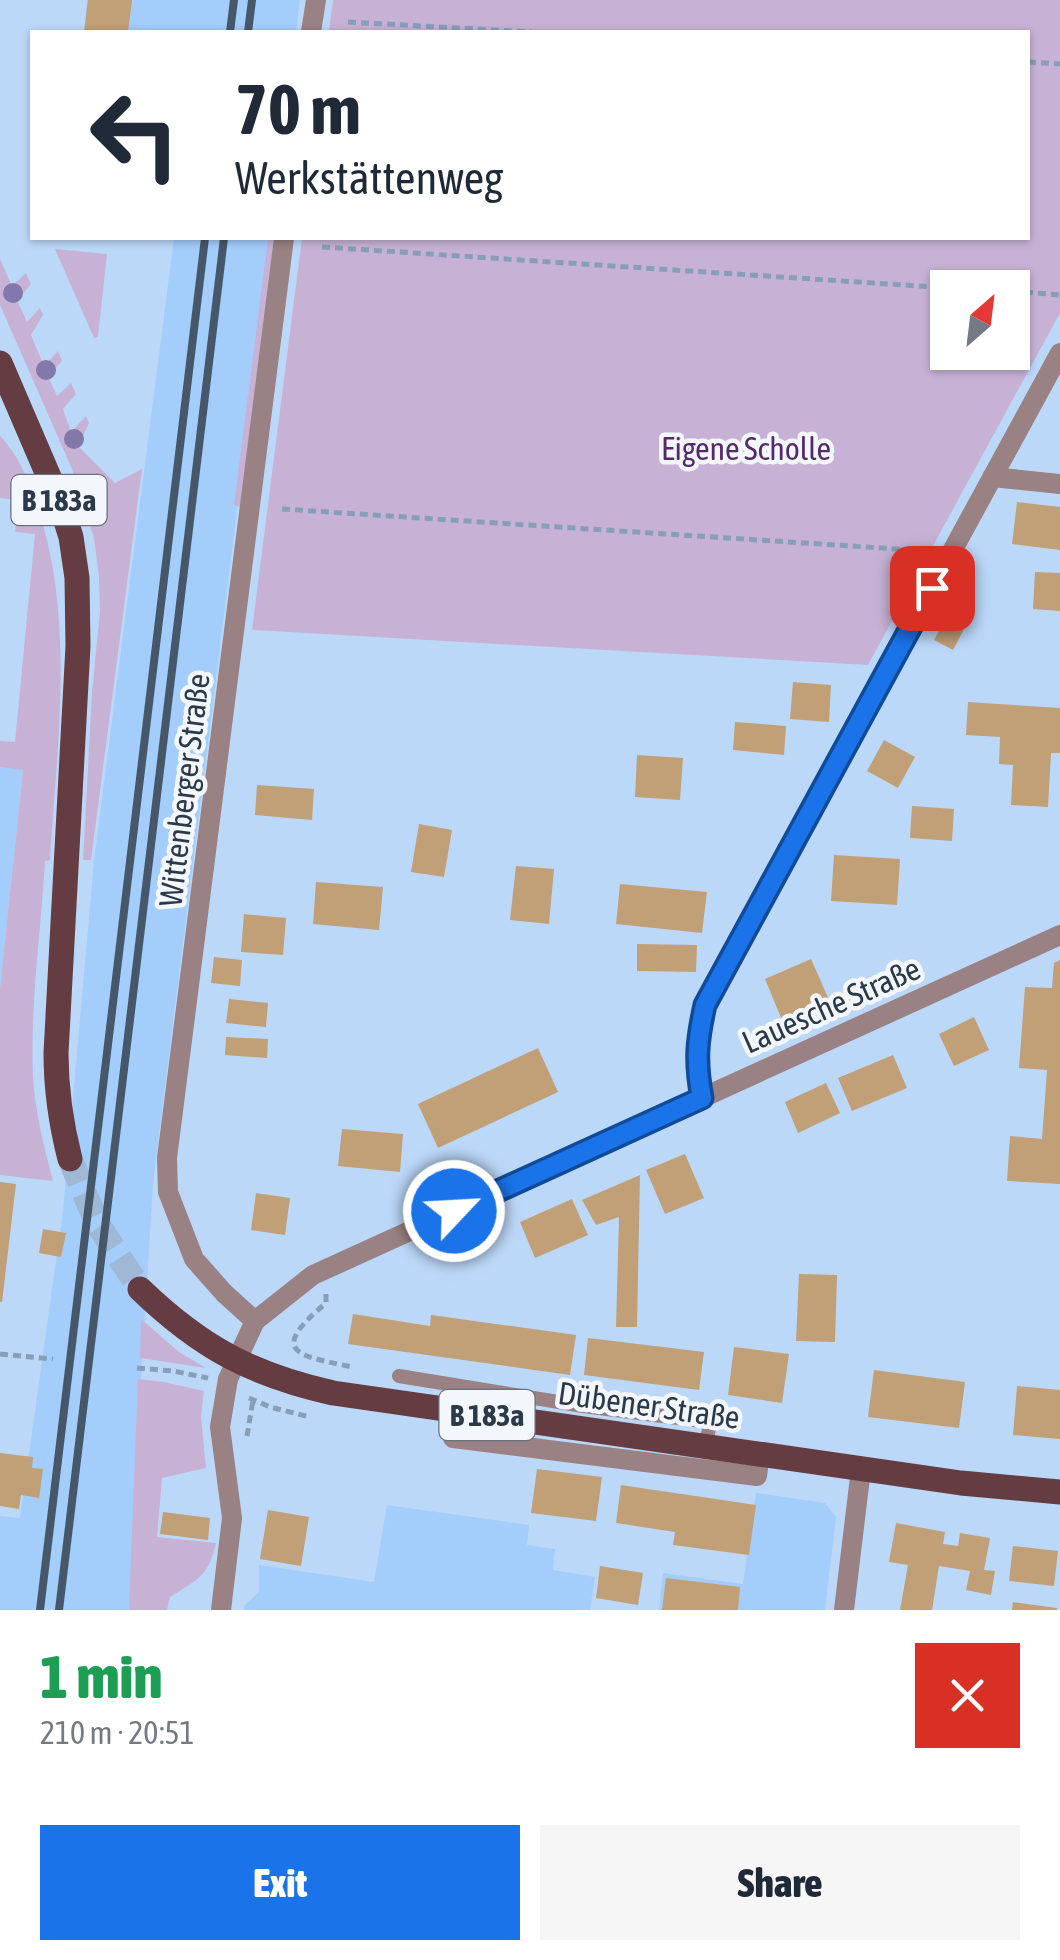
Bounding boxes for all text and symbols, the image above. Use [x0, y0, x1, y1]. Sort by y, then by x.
text: 70 m [235, 69, 361, 149]
icon: left [70, 70, 200, 200]
text: Werkstättenweg [235, 152, 503, 204]
north arrow [930, 270, 1030, 370]
map controls [930, 270, 1030, 370]
park label: Eigene Scholle [661, 430, 831, 467]
road number: B 183a [12, 475, 106, 525]
pin [890, 546, 975, 631]
icon: arrive [905, 561, 960, 616]
street label: Wittenberger Straße [151, 671, 217, 909]
street label: Lauesche Straße [736, 949, 926, 1061]
position arrow [402, 1159, 506, 1263]
street label: Dübener Straße [556, 1374, 742, 1436]
road number: B 183a [440, 1390, 534, 1440]
text: 1 min [40, 1642, 163, 1711]
button: close [915, 1643, 1020, 1748]
text: 210 m · 20:51 [40, 1714, 195, 1751]
button: Exit [40, 1825, 520, 1940]
button: Share [540, 1825, 1020, 1940]

